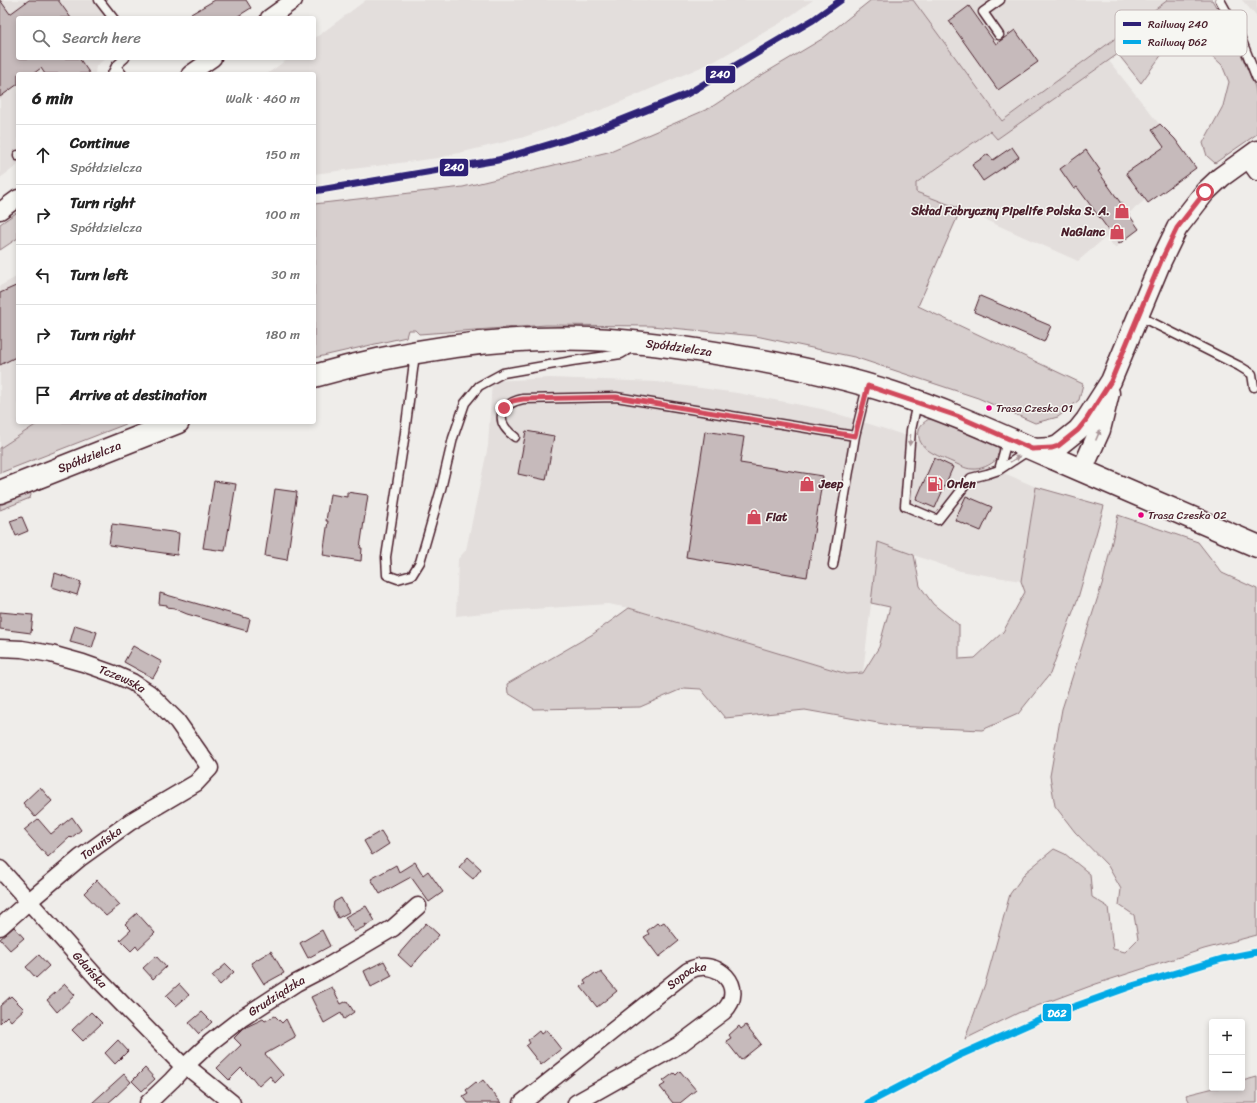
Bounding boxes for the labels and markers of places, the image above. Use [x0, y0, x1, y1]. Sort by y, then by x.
place label: Skład Fabryczny Pipelife Polska S. A. [910, 200, 1110, 222]
shop icon: Skład Fabryczny Pipelife Polska S. A. [1113, 202, 1131, 220]
place label: NaGlanc [1060, 221, 1106, 243]
shop icon: NaGlanc [1108, 223, 1126, 241]
place label: Trasa Czeska 01 [996, 399, 1073, 418]
marker: Trasa Czeska 01 [984, 403, 994, 413]
place label: Jeep [818, 473, 844, 495]
place label: Orlen [946, 473, 976, 495]
shop icon: Jeep [798, 475, 816, 493]
fuel station icon: Orlen [926, 475, 944, 493]
place label: Fiat [765, 506, 788, 528]
place label: Trasa Czeska 02 [1148, 506, 1227, 525]
shop icon: Fiat [745, 508, 763, 526]
marker: Trasa Czeska 02 [1136, 510, 1146, 520]

